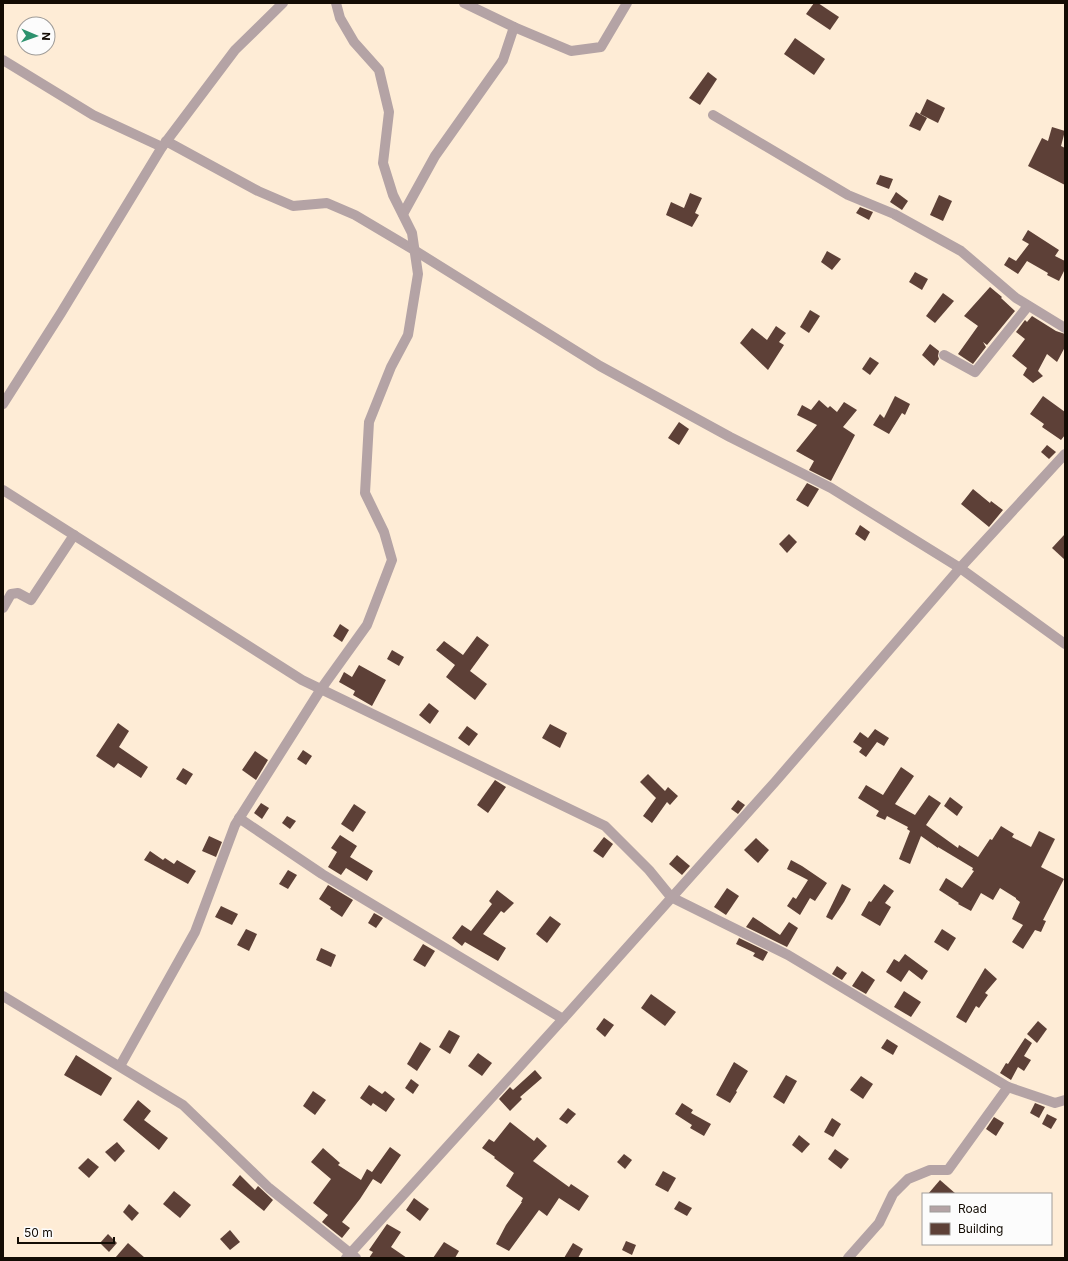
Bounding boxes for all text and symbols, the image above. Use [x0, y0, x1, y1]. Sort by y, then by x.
north arrow [16, 16, 56, 56]
text: N [39, 32, 53, 41]
legend [922, 1193, 1052, 1245]
text: Road [958, 1201, 987, 1216]
scale bar [18, 1219, 114, 1245]
text: Building [958, 1221, 1003, 1236]
text: 50 m [24, 1225, 53, 1240]

